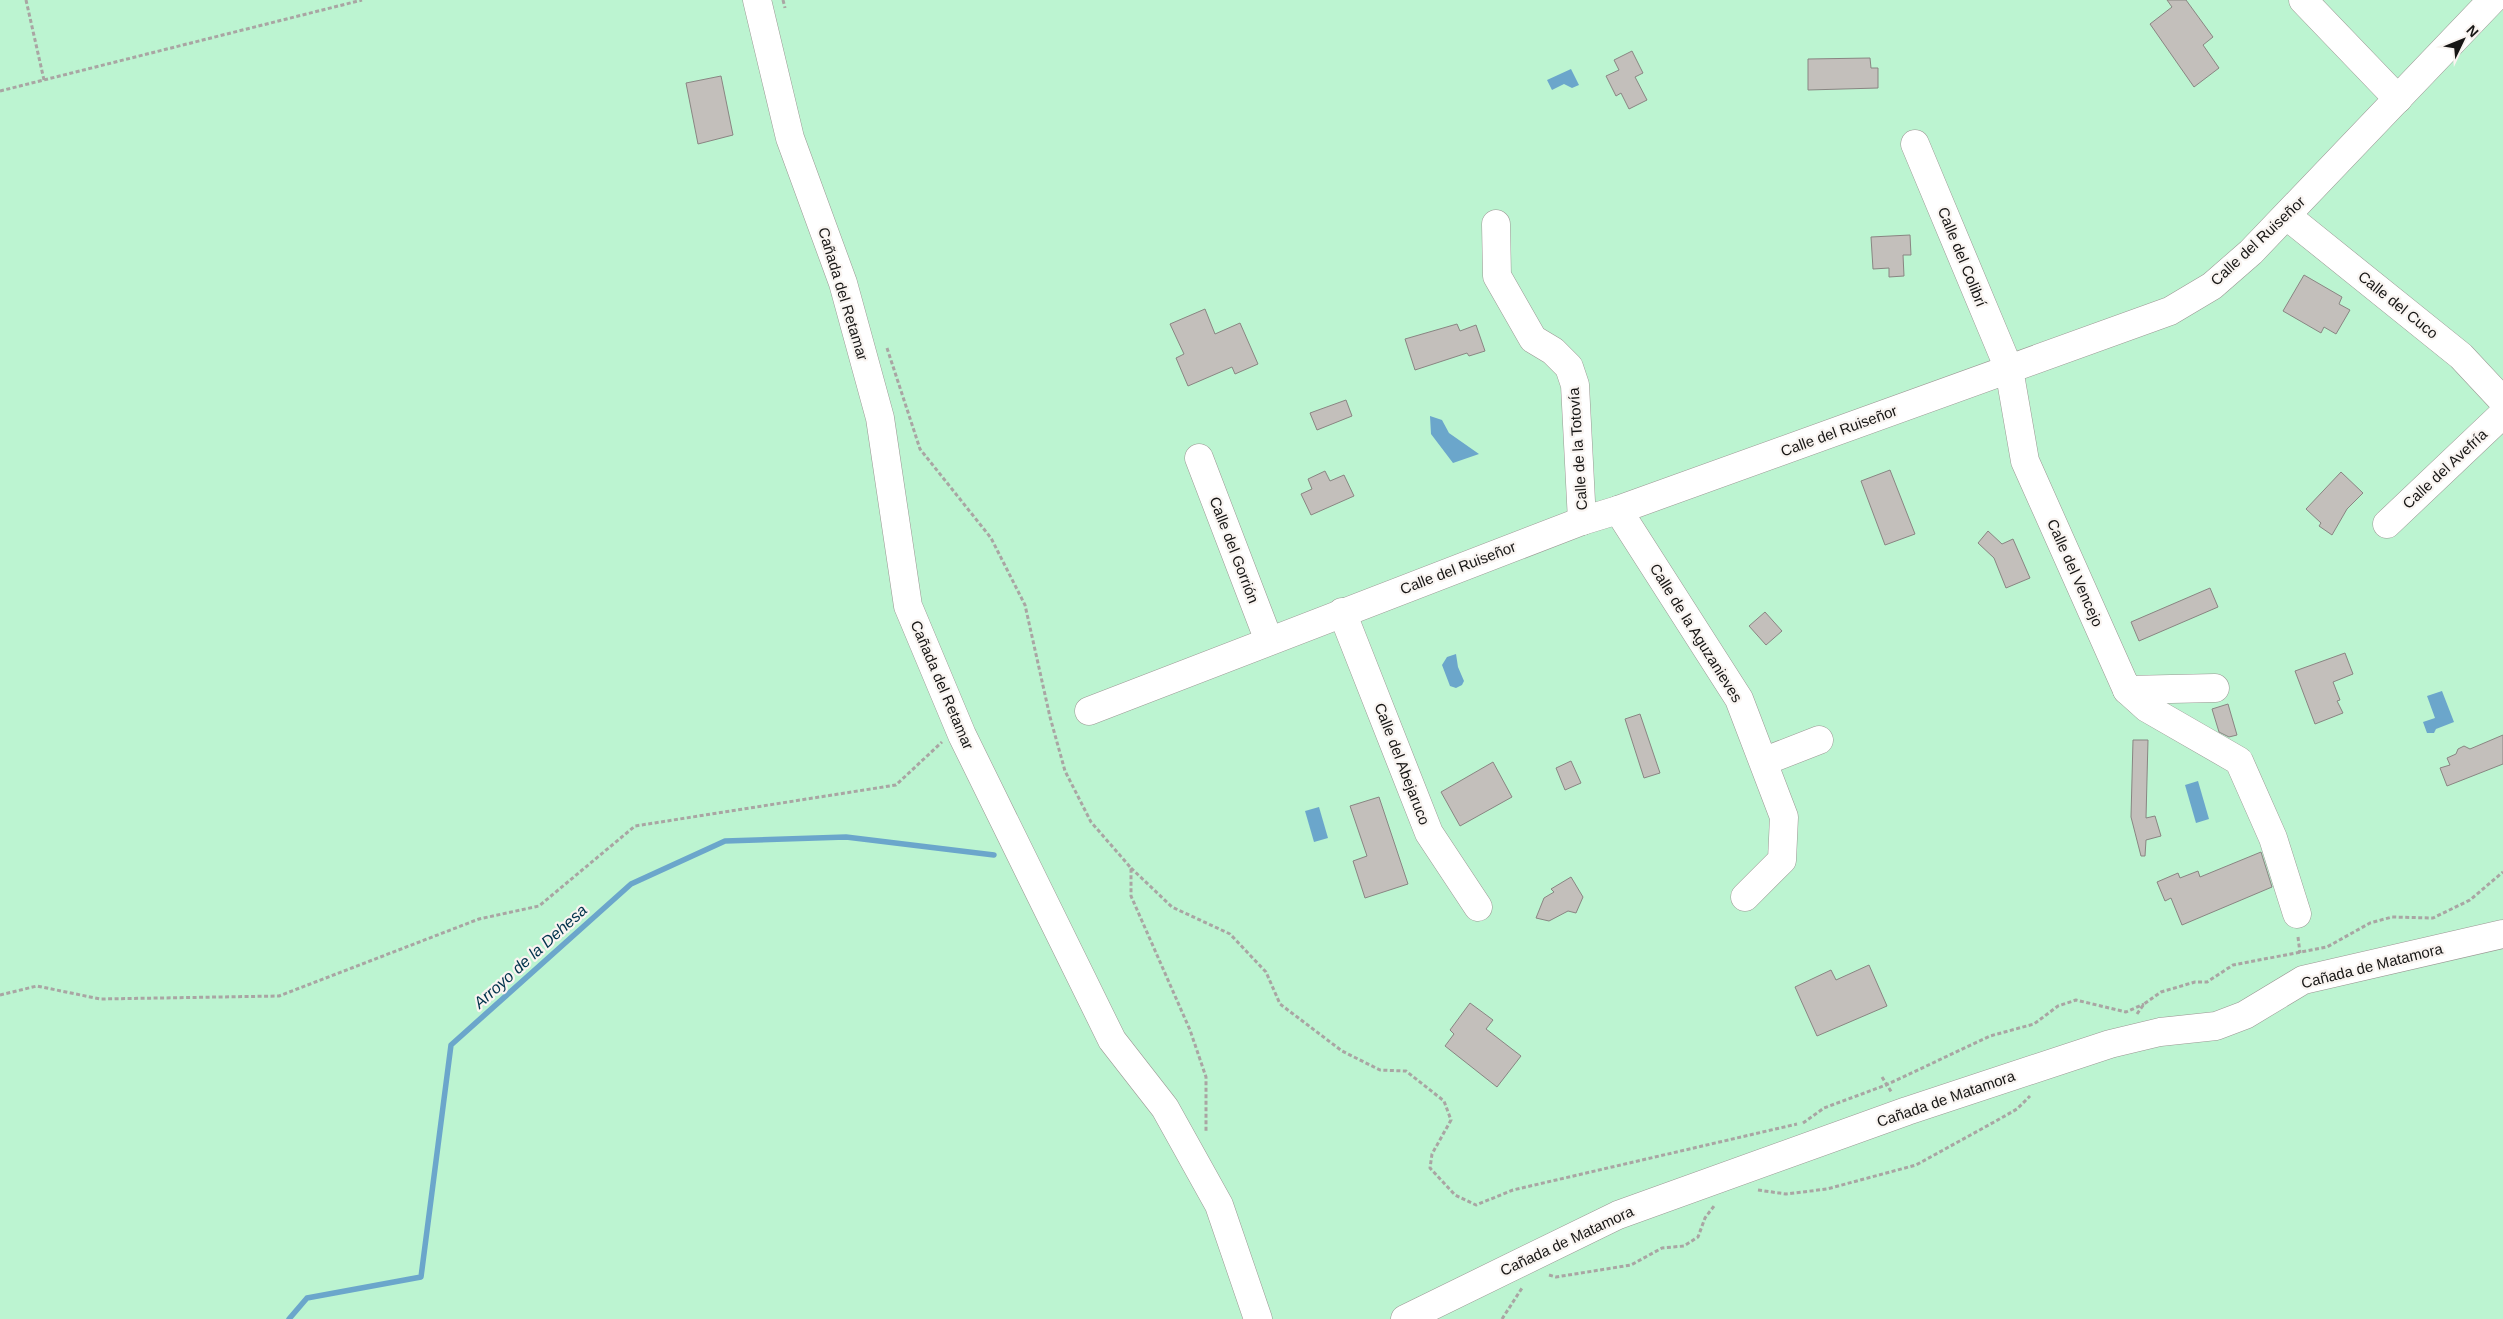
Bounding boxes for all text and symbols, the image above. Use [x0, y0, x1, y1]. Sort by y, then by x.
north arrow [2438, 15, 2488, 65]
text: N [2463, 22, 2482, 40]
street label: Calle del Ruiseñor [2207, 193, 2308, 289]
street label: Calle del Colibrí [1935, 205, 1990, 310]
street label: Cañada del Retamar [815, 225, 872, 363]
street label: Calle del Cuco [2355, 267, 2442, 342]
street label: Calle de la Totovía [1565, 386, 1590, 511]
street label: Calle del Ruiseñor [1778, 402, 1899, 459]
street label: Calle del Avefría [2399, 425, 2491, 512]
street label: Calle del Gorrión [1206, 494, 1263, 605]
street label: Calle del Vencejo [2044, 516, 2107, 629]
street label: Calle del Ruiseñor [1398, 538, 1518, 597]
street label: Calle de la Aguzanieves [1647, 560, 1746, 705]
street label: Cañada del Retamar [908, 618, 977, 752]
street label: Calle del Abejaruco [1371, 700, 1434, 827]
water label: Arroyo de la Dehesa [470, 901, 590, 1012]
street label: Cañada de Matamora [2299, 940, 2445, 991]
street label: Cañada de Matamora [1874, 1067, 2018, 1130]
street label: Cañada de Matamora [1497, 1202, 1637, 1279]

